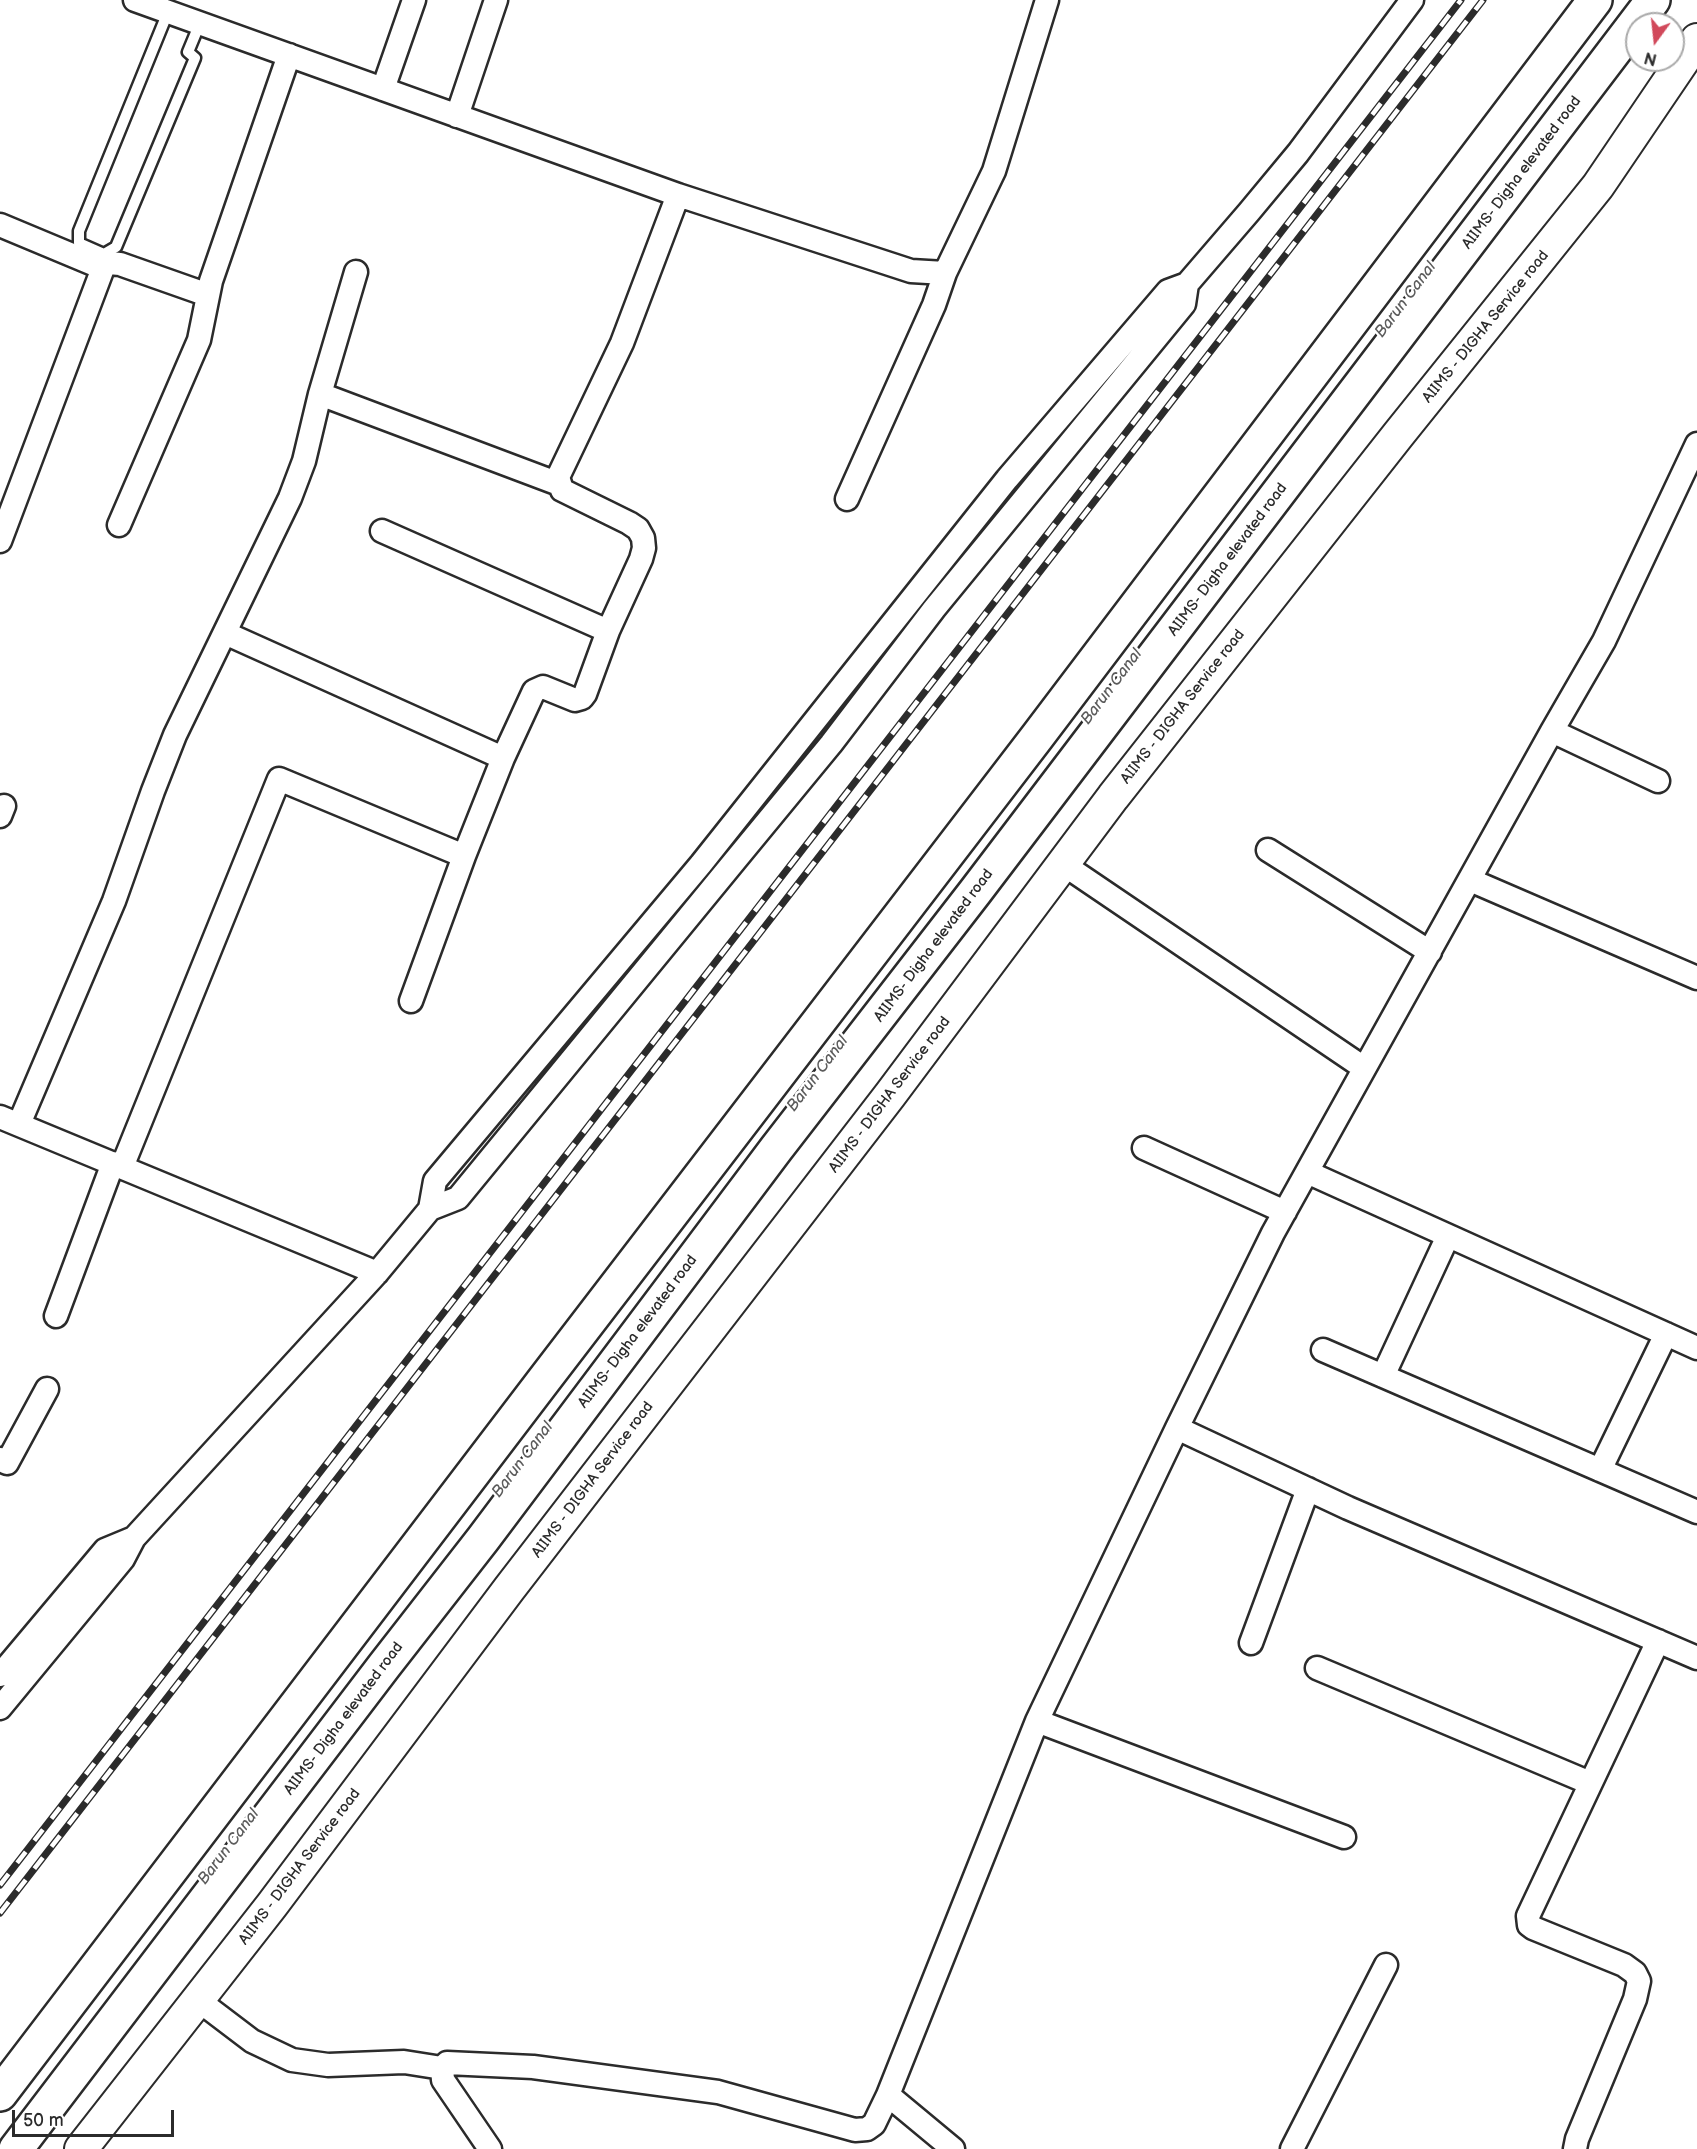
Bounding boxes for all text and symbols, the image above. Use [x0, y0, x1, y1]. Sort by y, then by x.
north arrow [1625, 12, 1685, 72]
text: N [1642, 47, 1659, 69]
street label: AIIMS- Digha elevated road [1459, 93, 1585, 253]
street label: AIIMS - DIGHA Service road [1419, 247, 1553, 407]
water label: Barun Canal [1371, 258, 1441, 342]
street label: AIIMS- Digha elevated road [1165, 480, 1291, 640]
street label: AIIMS - DIGHA Service road [1117, 626, 1249, 788]
water label: Barun Canal [1077, 645, 1147, 729]
street label: AIIMS- Digha elevated road [871, 866, 997, 1026]
street label: AIIMS - DIGHA Service road [825, 1013, 955, 1177]
water label: Barun Canal [783, 1032, 853, 1116]
street label: AIIMS- Digha elevated road [575, 1252, 701, 1412]
street label: AIIMS - DIGHA Service road [528, 1398, 658, 1562]
water label: Barun Canal [488, 1418, 558, 1502]
street label: AIIMS- Digha elevated road [281, 1639, 407, 1799]
street label: AIIMS - DIGHA Service road [235, 1785, 365, 1949]
water label: Barun Canal [194, 1805, 264, 1889]
scale bar [15, 2098, 177, 2136]
text: 50 m [23, 2110, 64, 2131]

